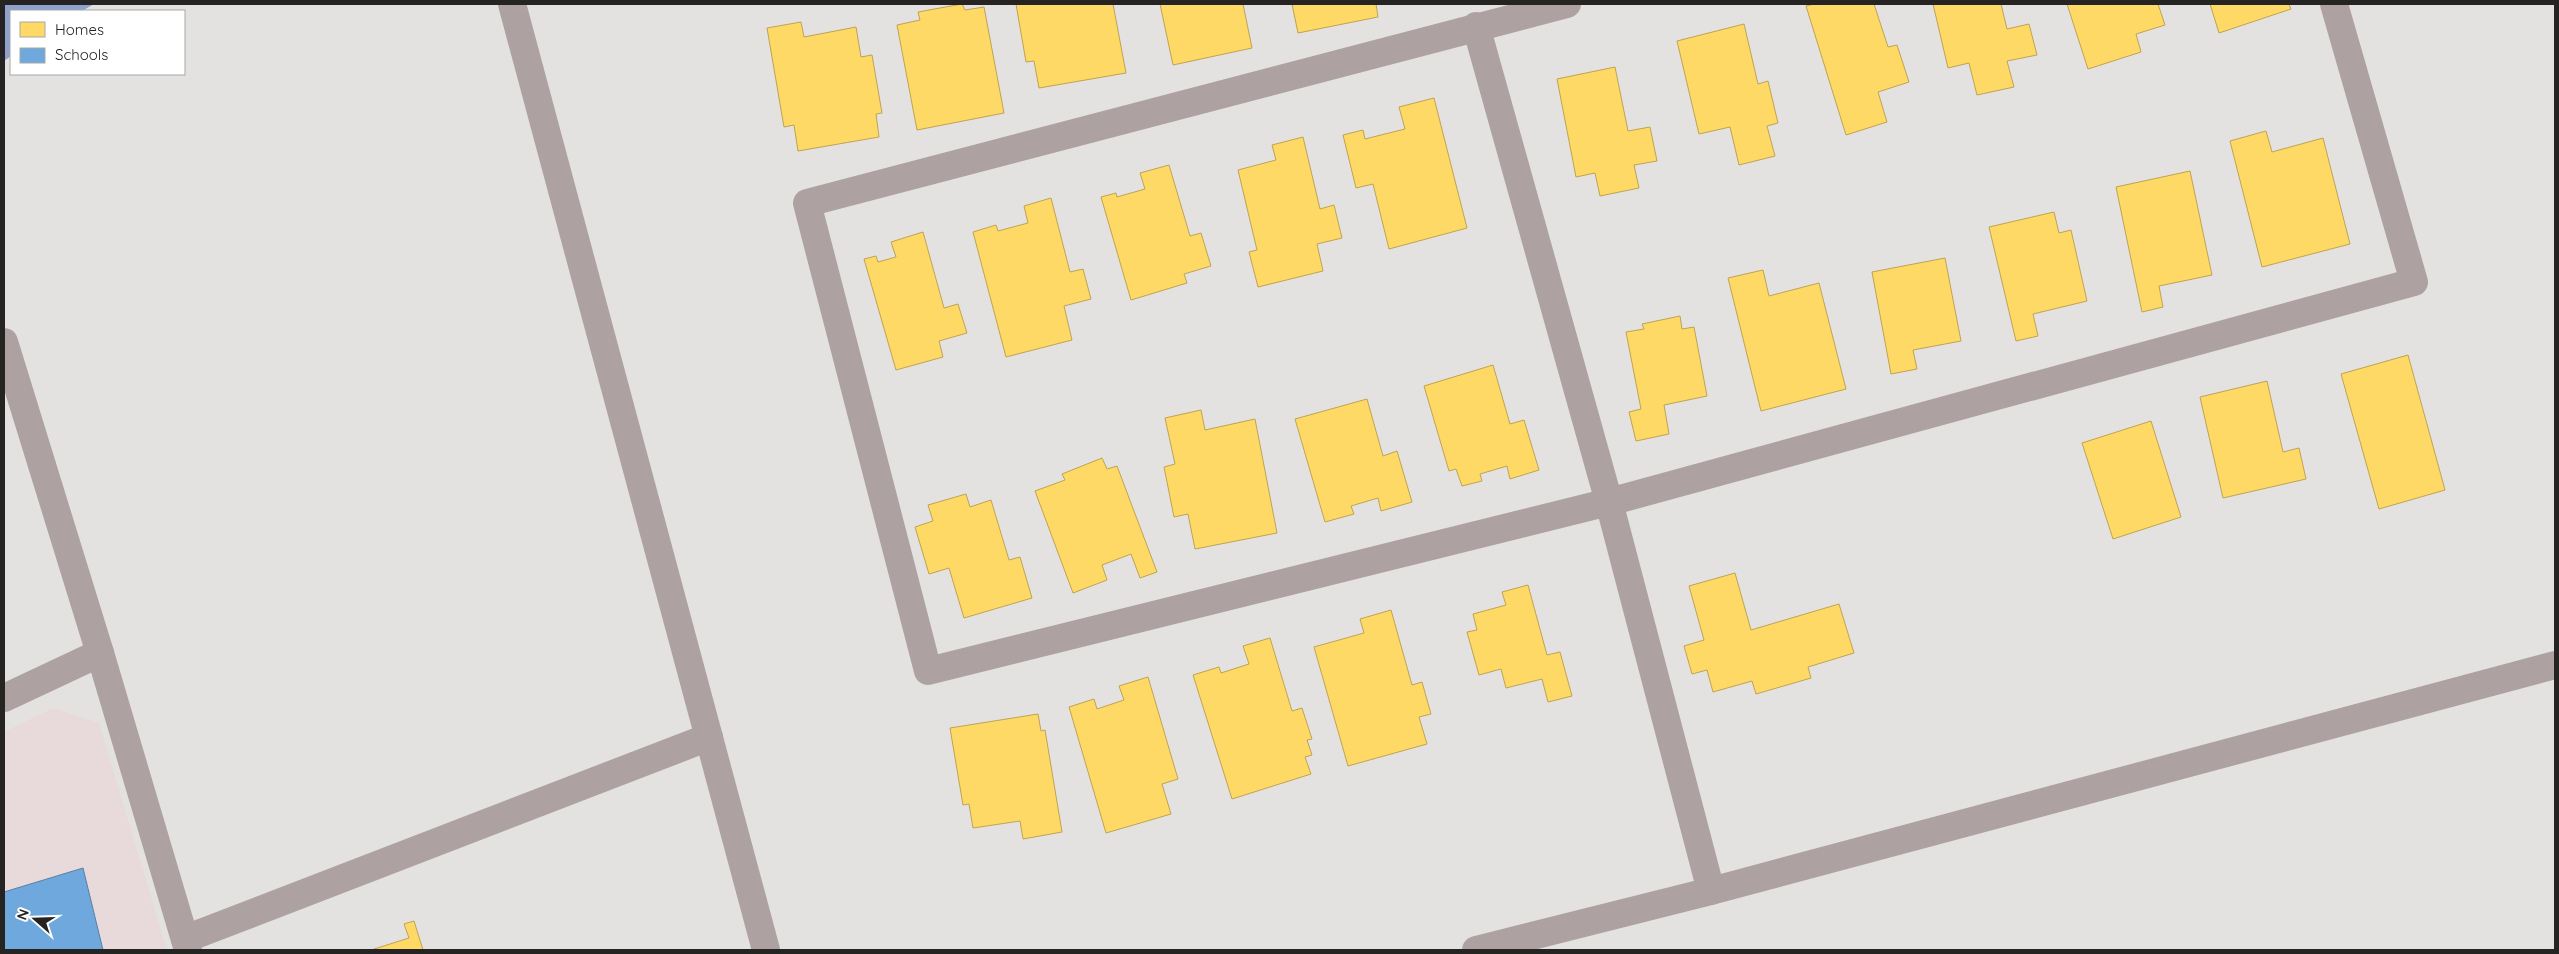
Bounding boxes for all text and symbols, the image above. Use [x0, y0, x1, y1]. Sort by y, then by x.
legend [10, 10, 185, 75]
text: Homes [55, 20, 104, 39]
text: Schools [55, 45, 108, 64]
north arrow [10, 894, 60, 944]
text: N [13, 907, 33, 922]

